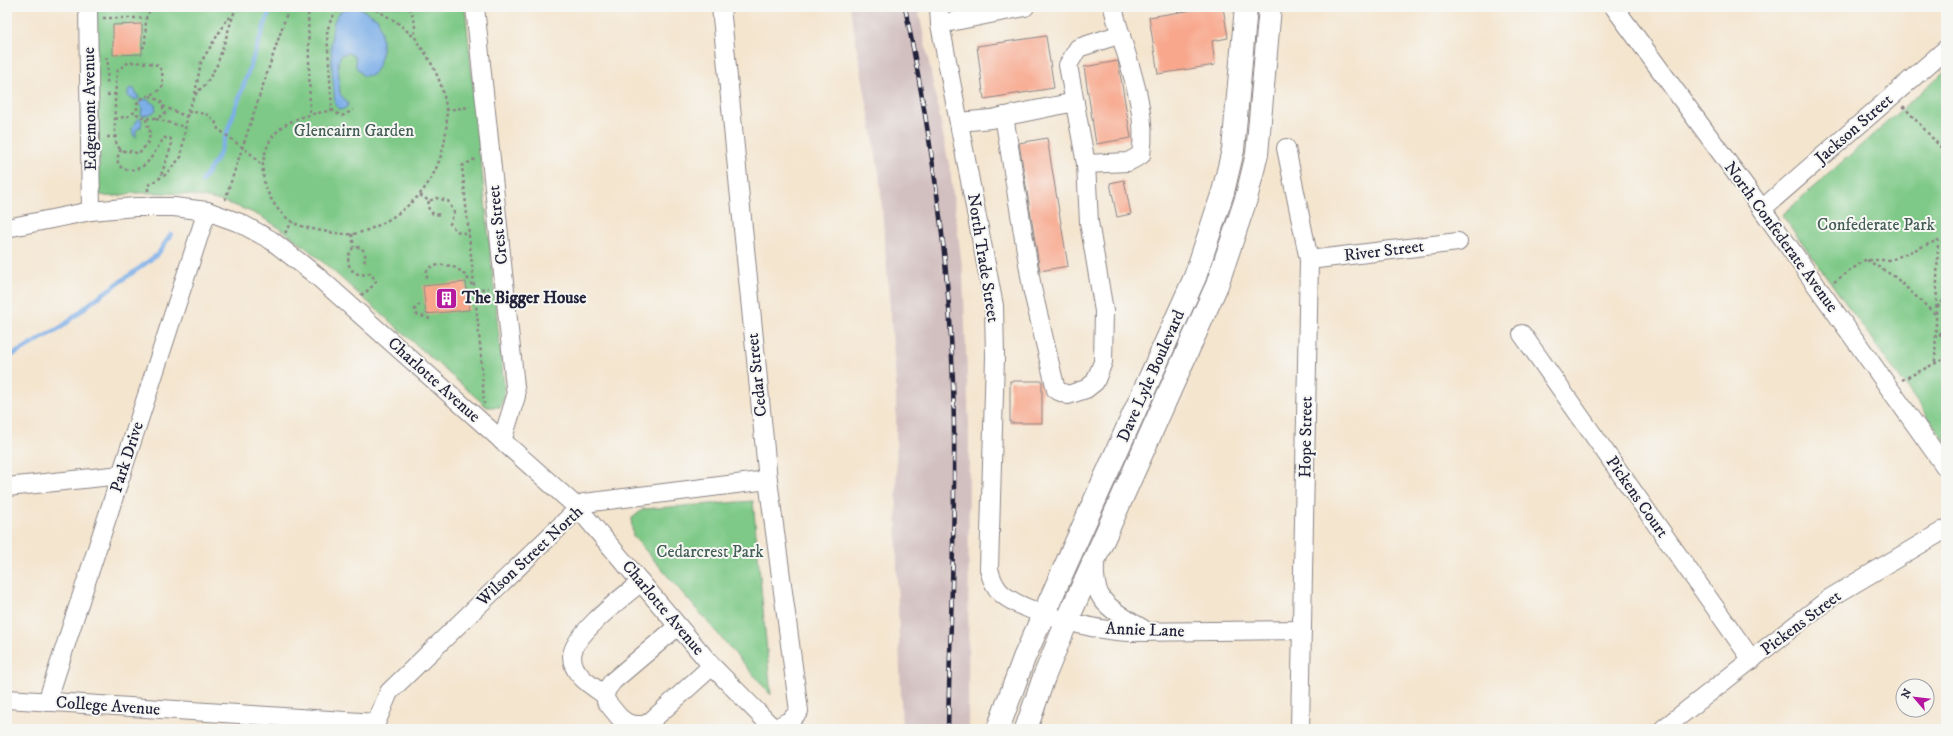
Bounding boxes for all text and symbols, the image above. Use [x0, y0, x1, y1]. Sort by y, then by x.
street label: Edgemont Avenue [78, 47, 102, 171]
street label: Jackson Street [1809, 89, 1898, 170]
park label: Glencairn Garden [294, 120, 414, 142]
street label: North Confederate Avenue [1719, 157, 1843, 317]
street label: Crest Street [483, 184, 513, 266]
street label: North Trade Street [962, 192, 1004, 325]
park label: Confederate Park [1817, 214, 1935, 236]
street label: River Street [1343, 235, 1426, 267]
building icon: The Bigger House [433, 285, 459, 311]
place label: The Bigger House [461, 287, 586, 309]
street label: Dave Lyle Boulevard [1112, 306, 1190, 445]
street label: Cedar Street [742, 331, 772, 418]
street label: Charlotte Avenue [383, 332, 485, 428]
street label: Hope Street [1294, 395, 1318, 478]
street label: Park Drive [105, 419, 149, 495]
street label: Pickens Court [1601, 452, 1673, 543]
street label: Wilson Street North [471, 501, 588, 612]
park label: Cedarcrest Park [656, 541, 764, 563]
street label: Charlotte Avenue [617, 556, 709, 660]
street label: Pickens Street [1756, 585, 1846, 660]
street label: Annie Lane [1105, 618, 1185, 642]
north arrow [1895, 678, 1935, 718]
text: N [1899, 687, 1915, 701]
street label: College Avenue [55, 691, 161, 721]

